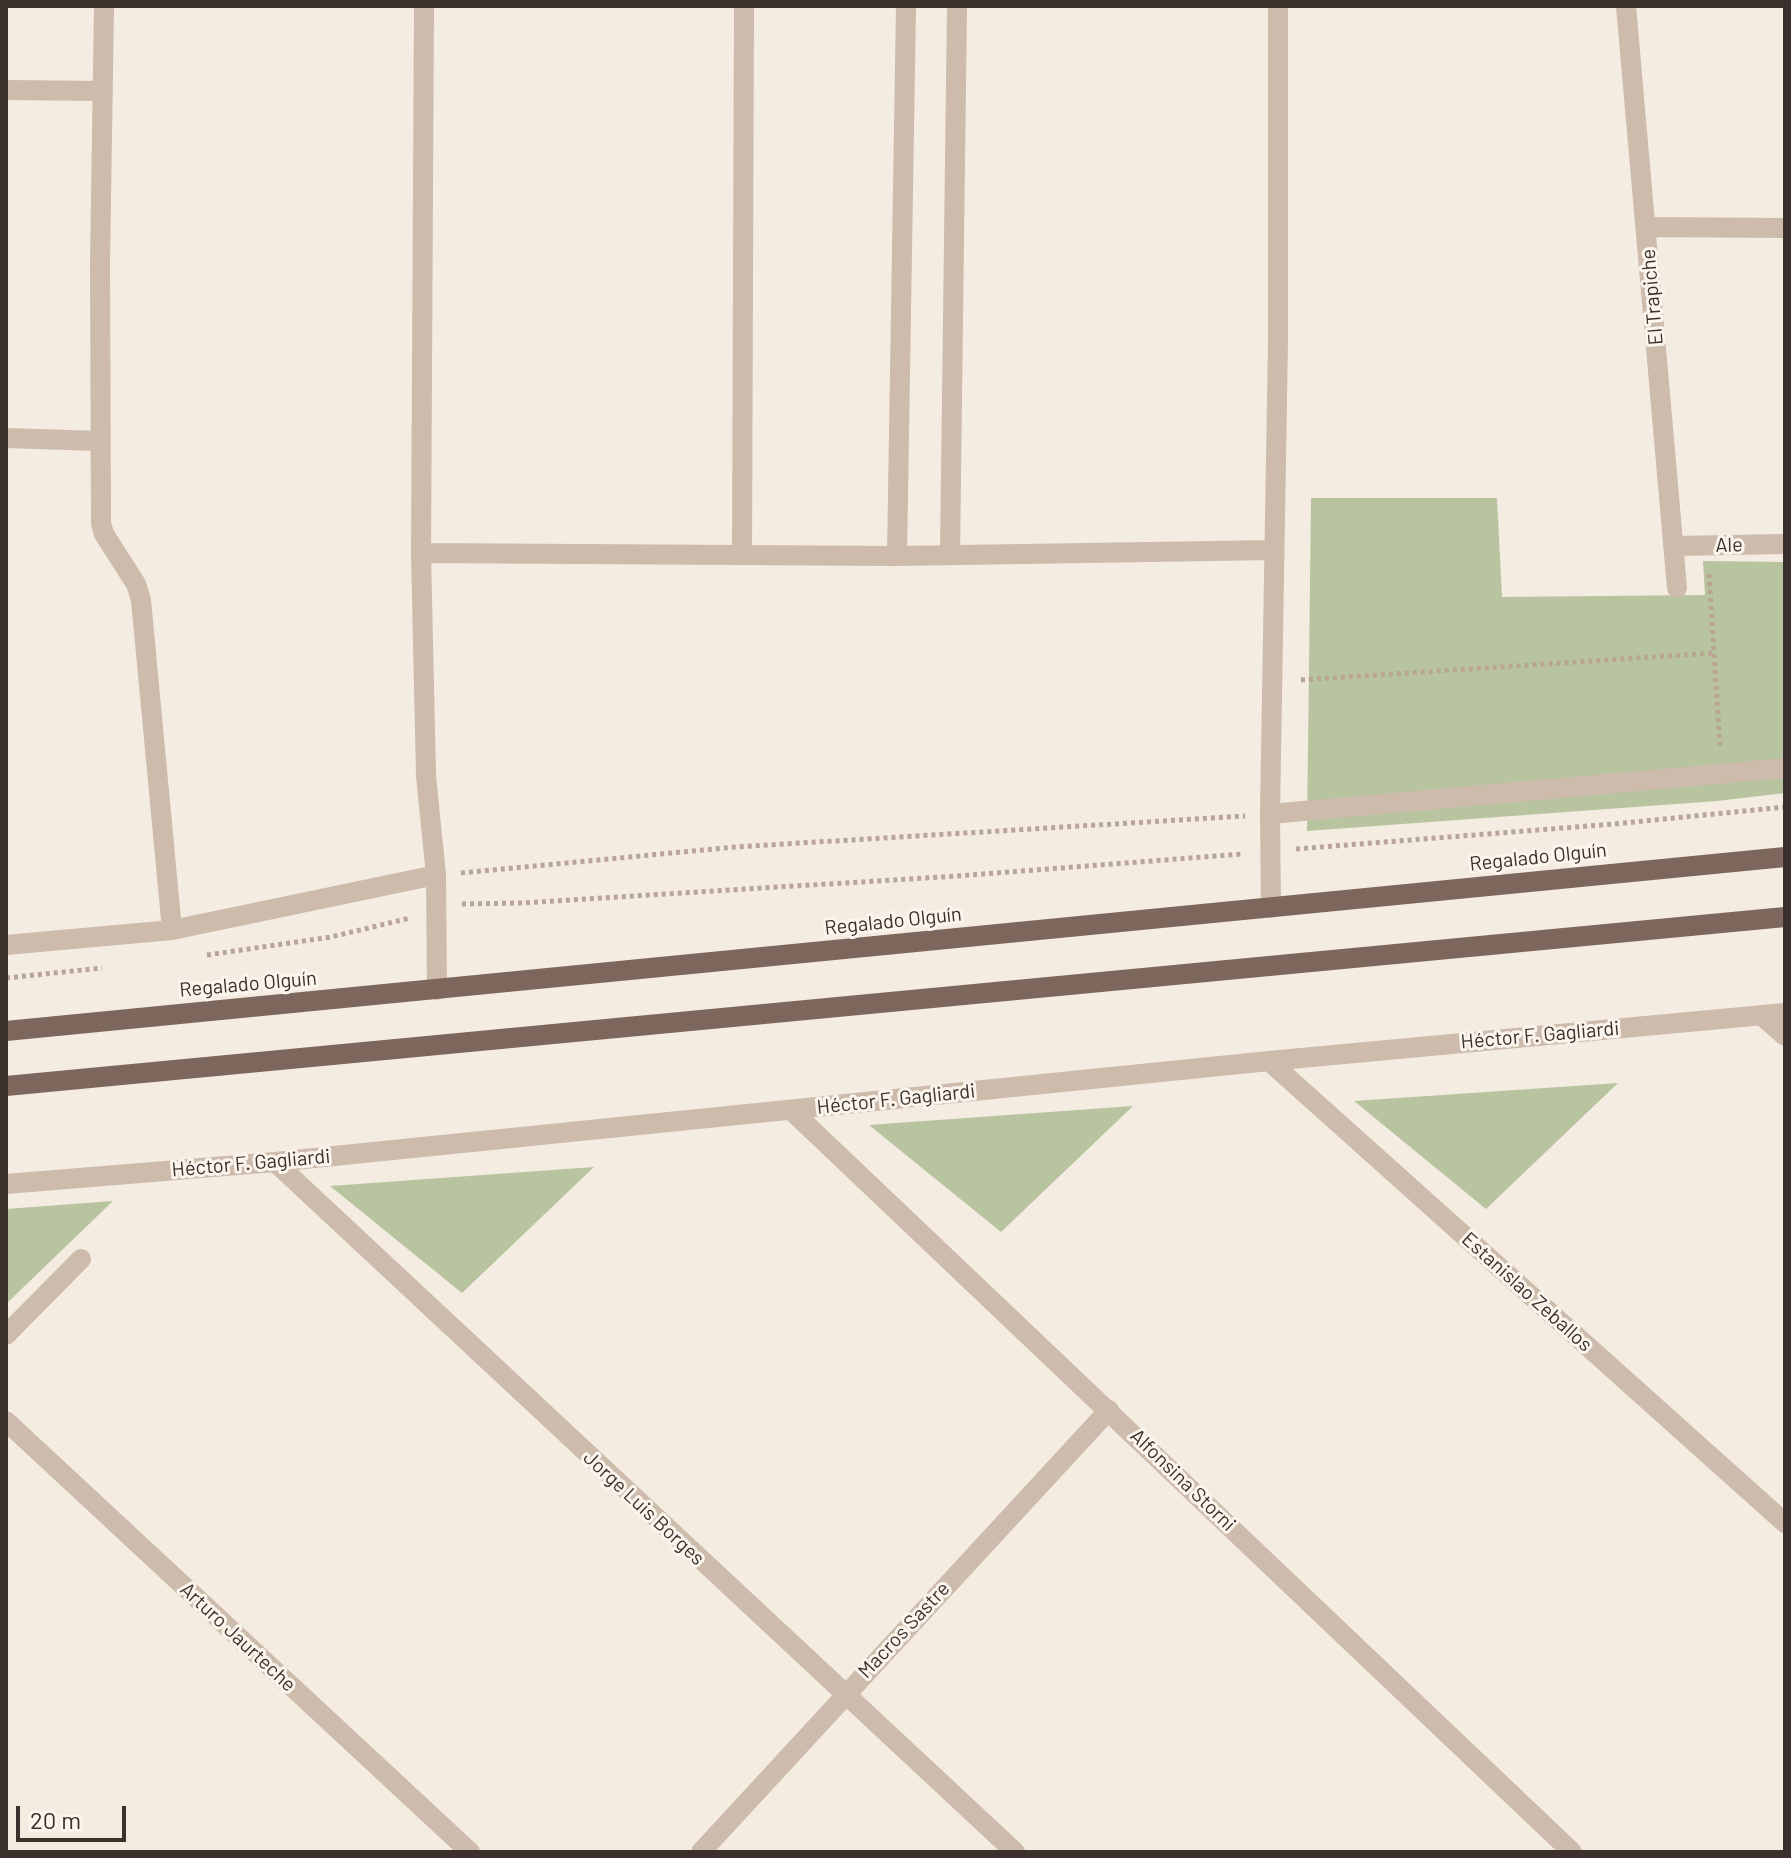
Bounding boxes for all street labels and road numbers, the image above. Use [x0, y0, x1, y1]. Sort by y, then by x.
street label: El Trapiche [1636, 248, 1668, 346]
street label: Ale [1715, 533, 1743, 557]
street label: Regalado Olguín [1468, 838, 1608, 876]
street label: Regalado Olguín [823, 902, 963, 940]
street label: Regalado Olguín [178, 966, 318, 1002]
street label: Héctor F. Gagliardi [1460, 1016, 1620, 1054]
street label: Héctor F. Gagliardi [816, 1079, 976, 1119]
street label: Héctor F. Gagliardi [171, 1144, 331, 1182]
street label: Estanislao Zeballos [1457, 1227, 1597, 1357]
street label: Alfonsina Storni [1125, 1424, 1241, 1536]
street label: Jorge Luis Borges [578, 1446, 710, 1570]
street label: Arturo Jaurteche [175, 1577, 301, 1697]
street label: Macros Sastre [853, 1577, 955, 1683]

